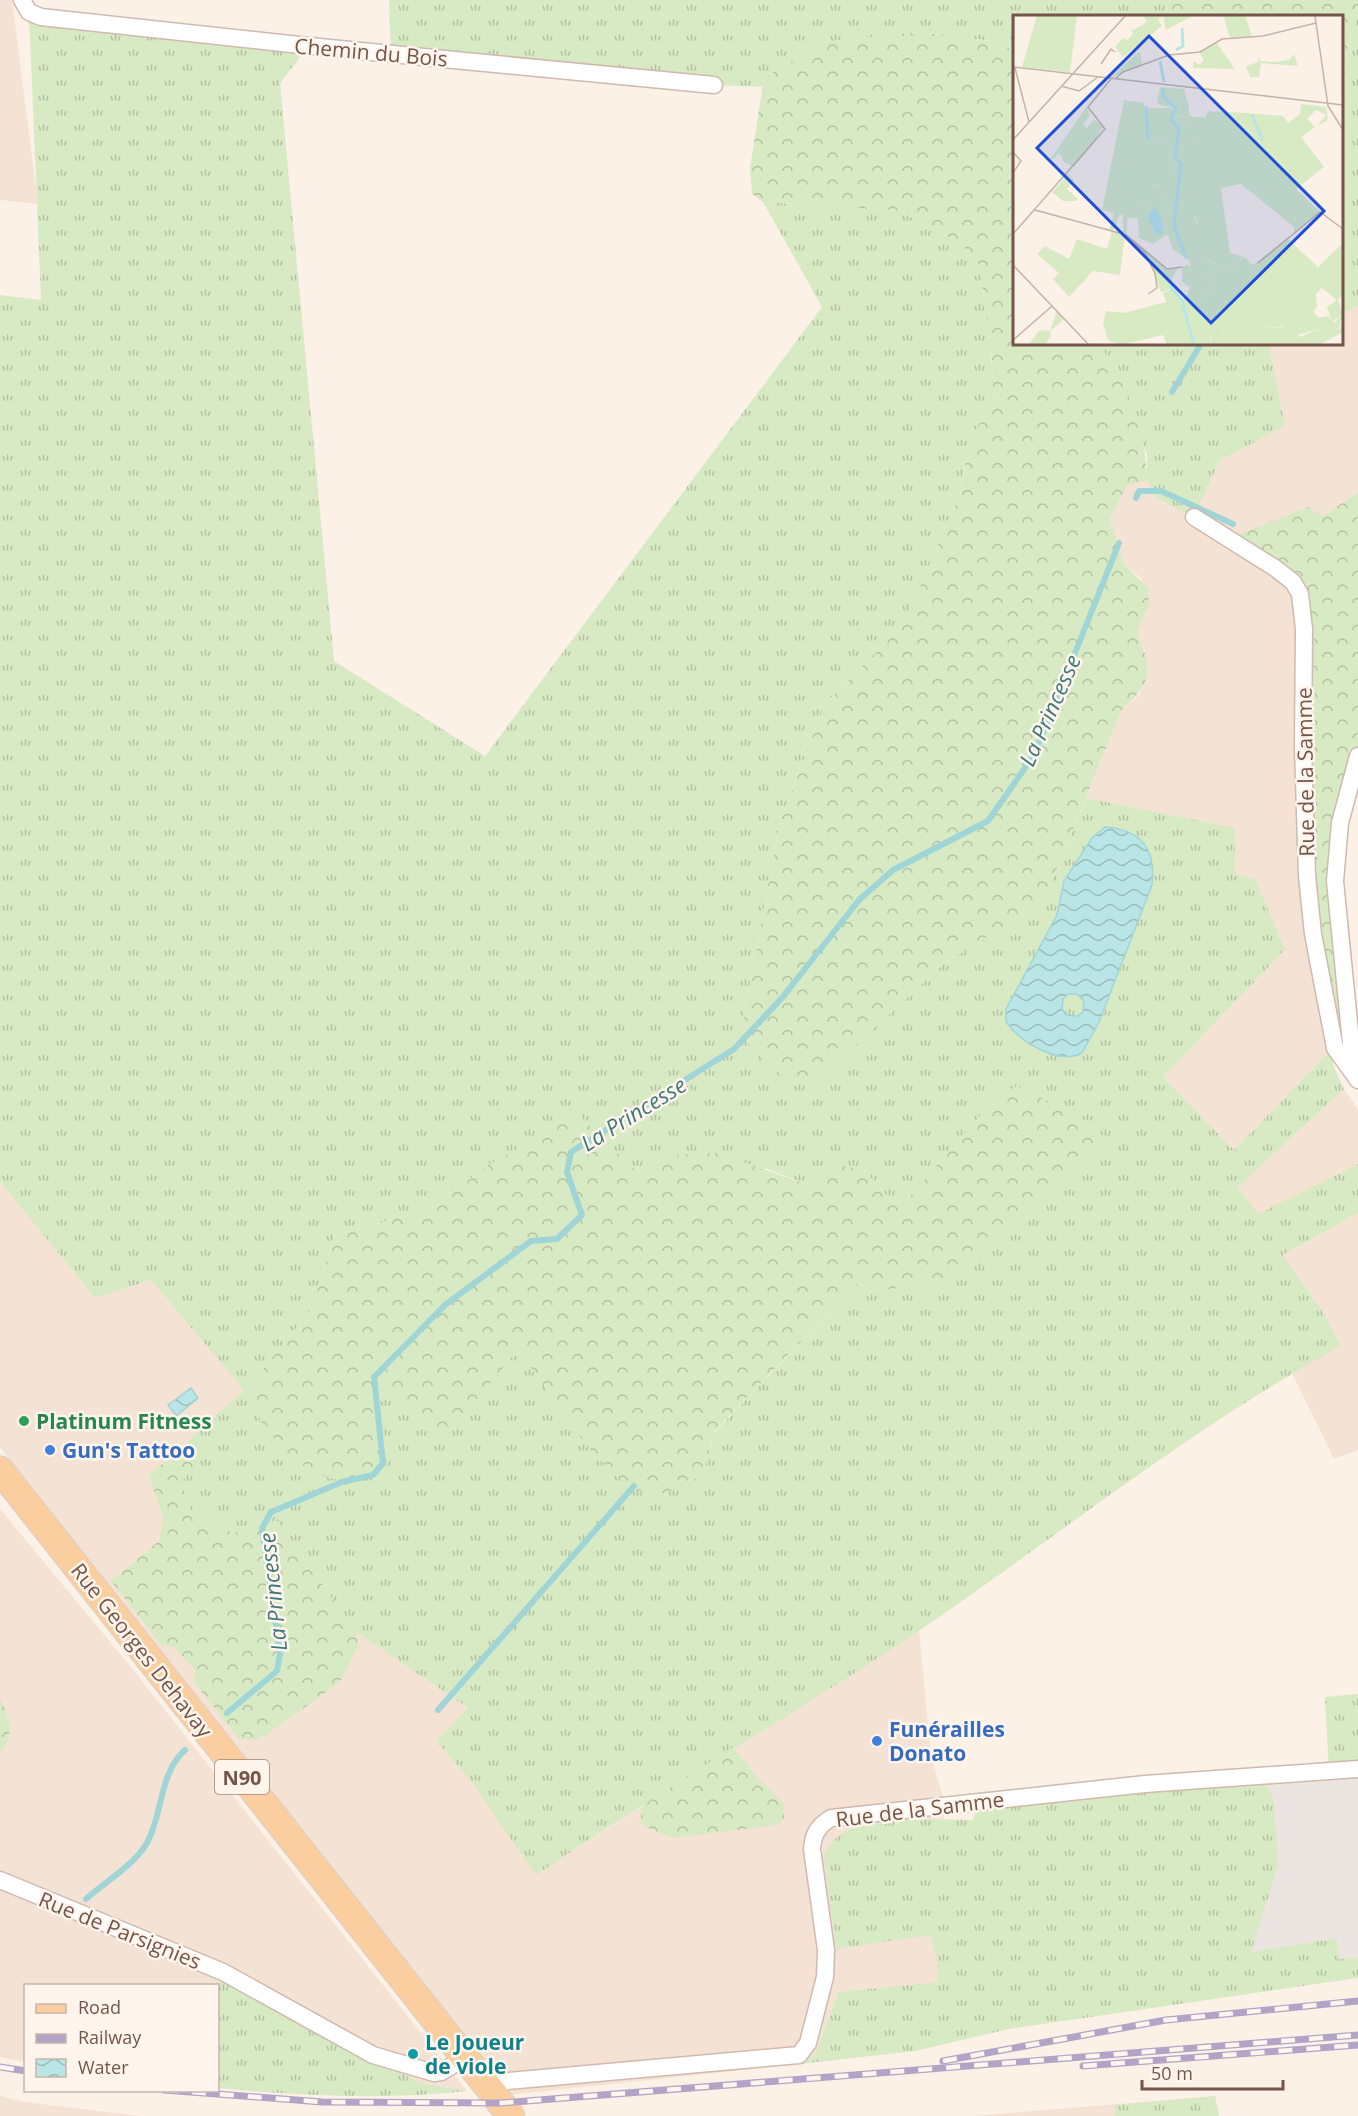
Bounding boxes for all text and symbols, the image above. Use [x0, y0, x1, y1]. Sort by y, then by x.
inset map [1013, 15, 1343, 345]
street label: Chemin du Bois [293, 31, 449, 73]
water label: La Princesse [1011, 650, 1087, 770]
street label: Rue de la Samme [1290, 687, 1320, 857]
water label: La Princesse [575, 1069, 691, 1157]
place label: Platinum Fitness [36, 1407, 212, 1435]
marker: Platinum Fitness [17, 1414, 31, 1428]
place label: Gun's Tattoo [62, 1436, 195, 1464]
marker: Gun's Tattoo [43, 1443, 57, 1457]
water label: La Princesse [251, 1531, 293, 1653]
street label: Rue Georges Dehavay [65, 1557, 219, 1743]
place label: Funérailles Donato [889, 1715, 1005, 1767]
marker: Funérailles Donato [870, 1734, 884, 1748]
road number: N90 [215, 1760, 269, 1794]
street label: Rue de la Samme [834, 1785, 1006, 1833]
street label: Rue de Parsignies [35, 1885, 205, 1975]
legend [24, 1984, 219, 2092]
text: Road [78, 1995, 121, 2019]
text: Railway [78, 2025, 142, 2049]
place label: Le Joueur de viole [425, 2028, 525, 2080]
marker: Le Joueur de viole [406, 2047, 420, 2061]
scale bar [1142, 2053, 1283, 2091]
text: Water [78, 2055, 129, 2079]
text: 50 m [1151, 2061, 1193, 2085]

